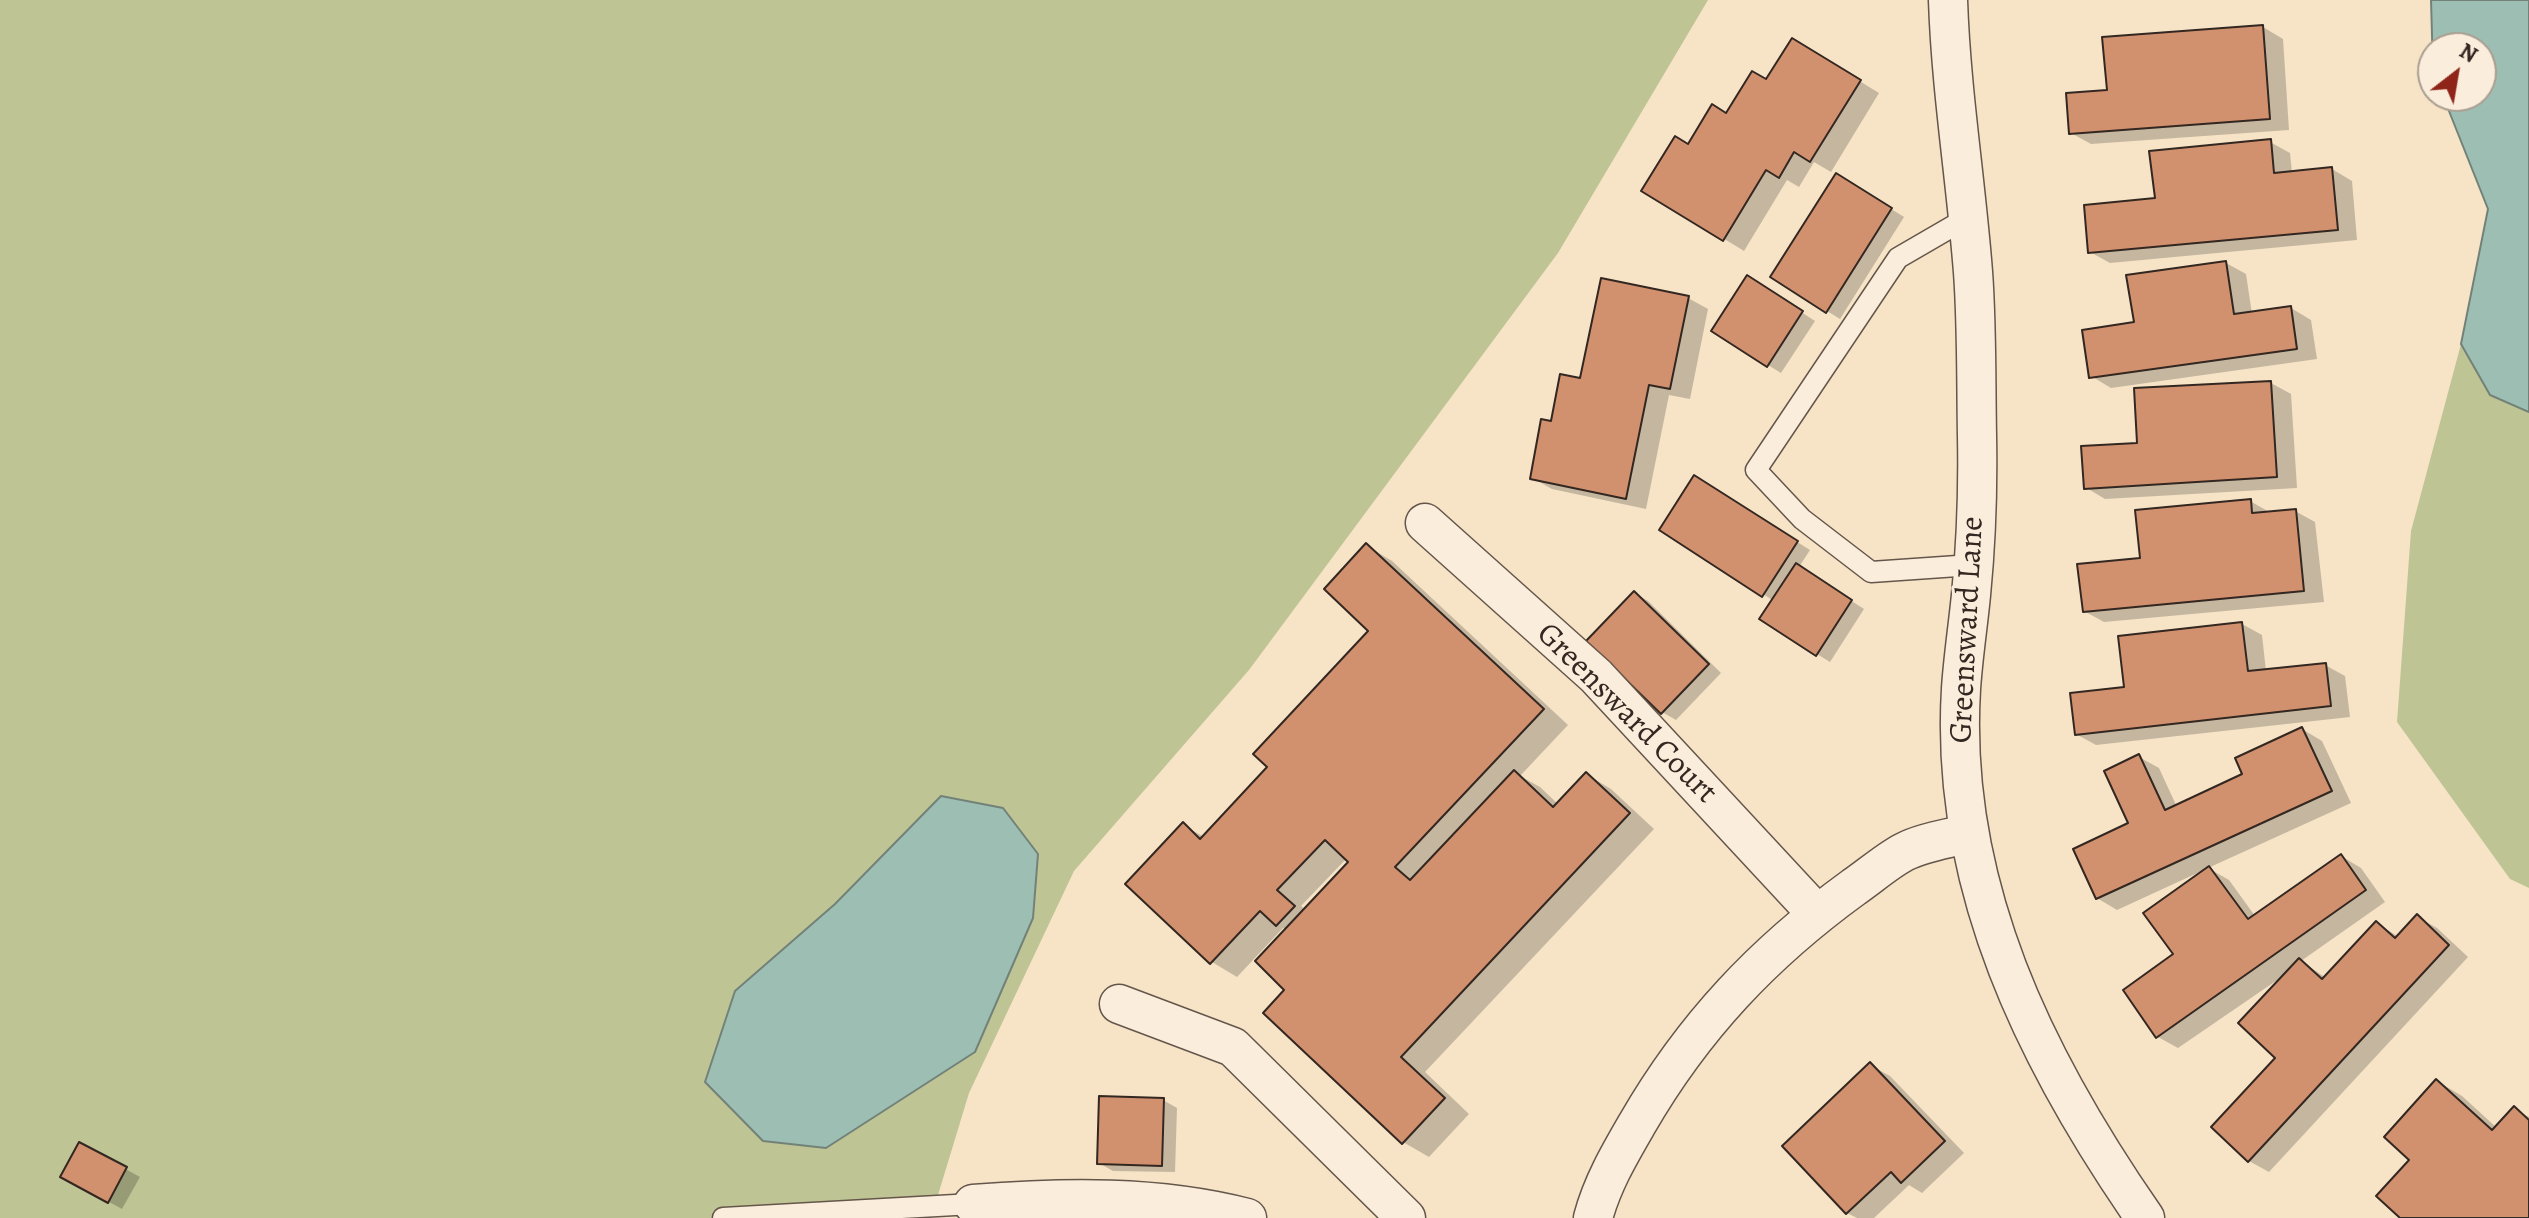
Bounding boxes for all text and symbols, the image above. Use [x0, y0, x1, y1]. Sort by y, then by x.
north arrow [2417, 32, 2497, 112]
text: N [2454, 36, 2483, 70]
street label: Greensward Lane [1943, 516, 1993, 744]
street label: Greensward Court [1528, 616, 1724, 812]

